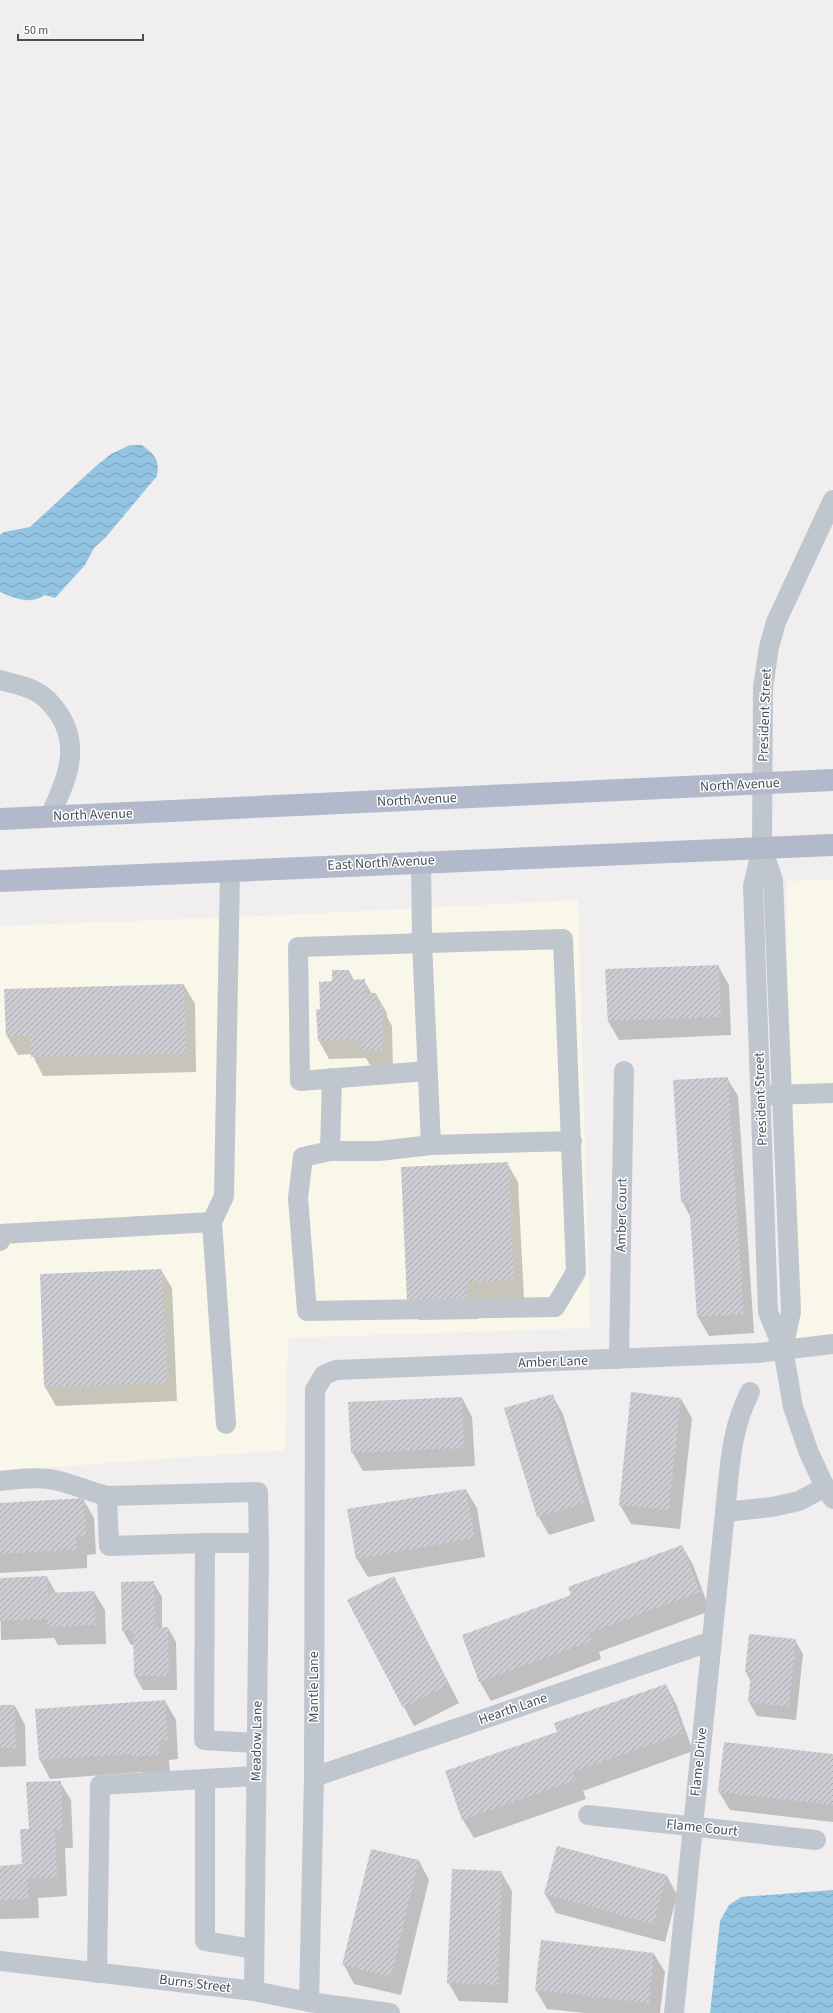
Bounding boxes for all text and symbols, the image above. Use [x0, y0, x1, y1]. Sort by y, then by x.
scale bar [18, 16, 143, 42]
text: 50 m [24, 22, 48, 39]
street label: President Street [753, 667, 777, 762]
street label: North Avenue [700, 773, 780, 797]
street label: North Avenue [377, 788, 457, 812]
street label: North Avenue [53, 804, 133, 826]
street label: East North Avenue [327, 850, 435, 876]
street label: President Street [749, 1051, 773, 1146]
street label: Amber Court [611, 1177, 633, 1252]
street label: Amber Lane [518, 1351, 588, 1373]
street label: Mantle Lane [304, 1651, 324, 1723]
street label: Hearth Lane [476, 1688, 550, 1730]
street label: Meadow Lane [246, 1700, 268, 1781]
street label: Flame Drive [685, 1726, 713, 1797]
street label: Flame Court [665, 1814, 739, 1842]
street label: Burns Street [158, 1970, 232, 1998]

